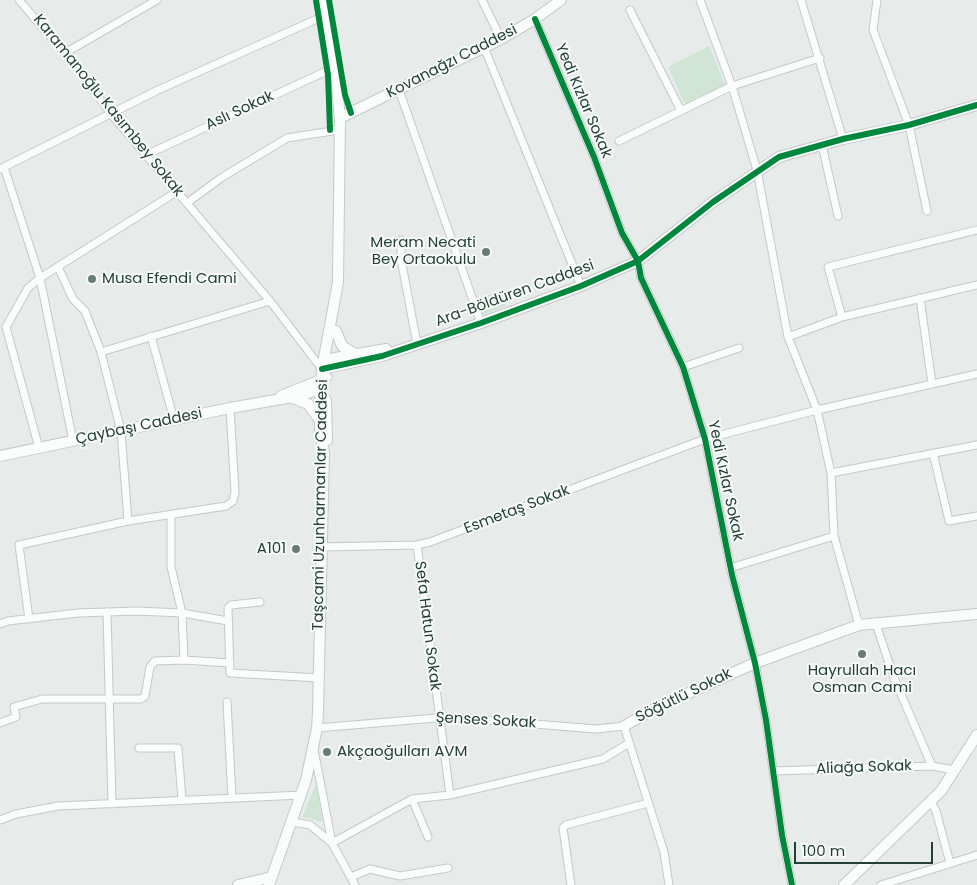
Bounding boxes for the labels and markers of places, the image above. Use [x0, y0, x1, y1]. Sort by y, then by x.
place label: Meram Necati Bey Ortaokulu [370, 234, 476, 269]
marker: Meram Necati Bey Ortaokulu [480, 246, 492, 258]
place label: Musa Efendi Cami [102, 270, 237, 288]
marker: Musa Efendi Cami [86, 273, 98, 285]
place label: A101 [257, 540, 286, 558]
marker: A101 [290, 543, 302, 555]
marker: Hayrullah Hacı Osman Cami [856, 648, 868, 660]
place label: Hayrullah Hacı Osman Cami [808, 662, 916, 697]
place label: Akçaoğulları AVM [337, 743, 467, 761]
marker: Akçaoğulları AVM [321, 746, 333, 758]

